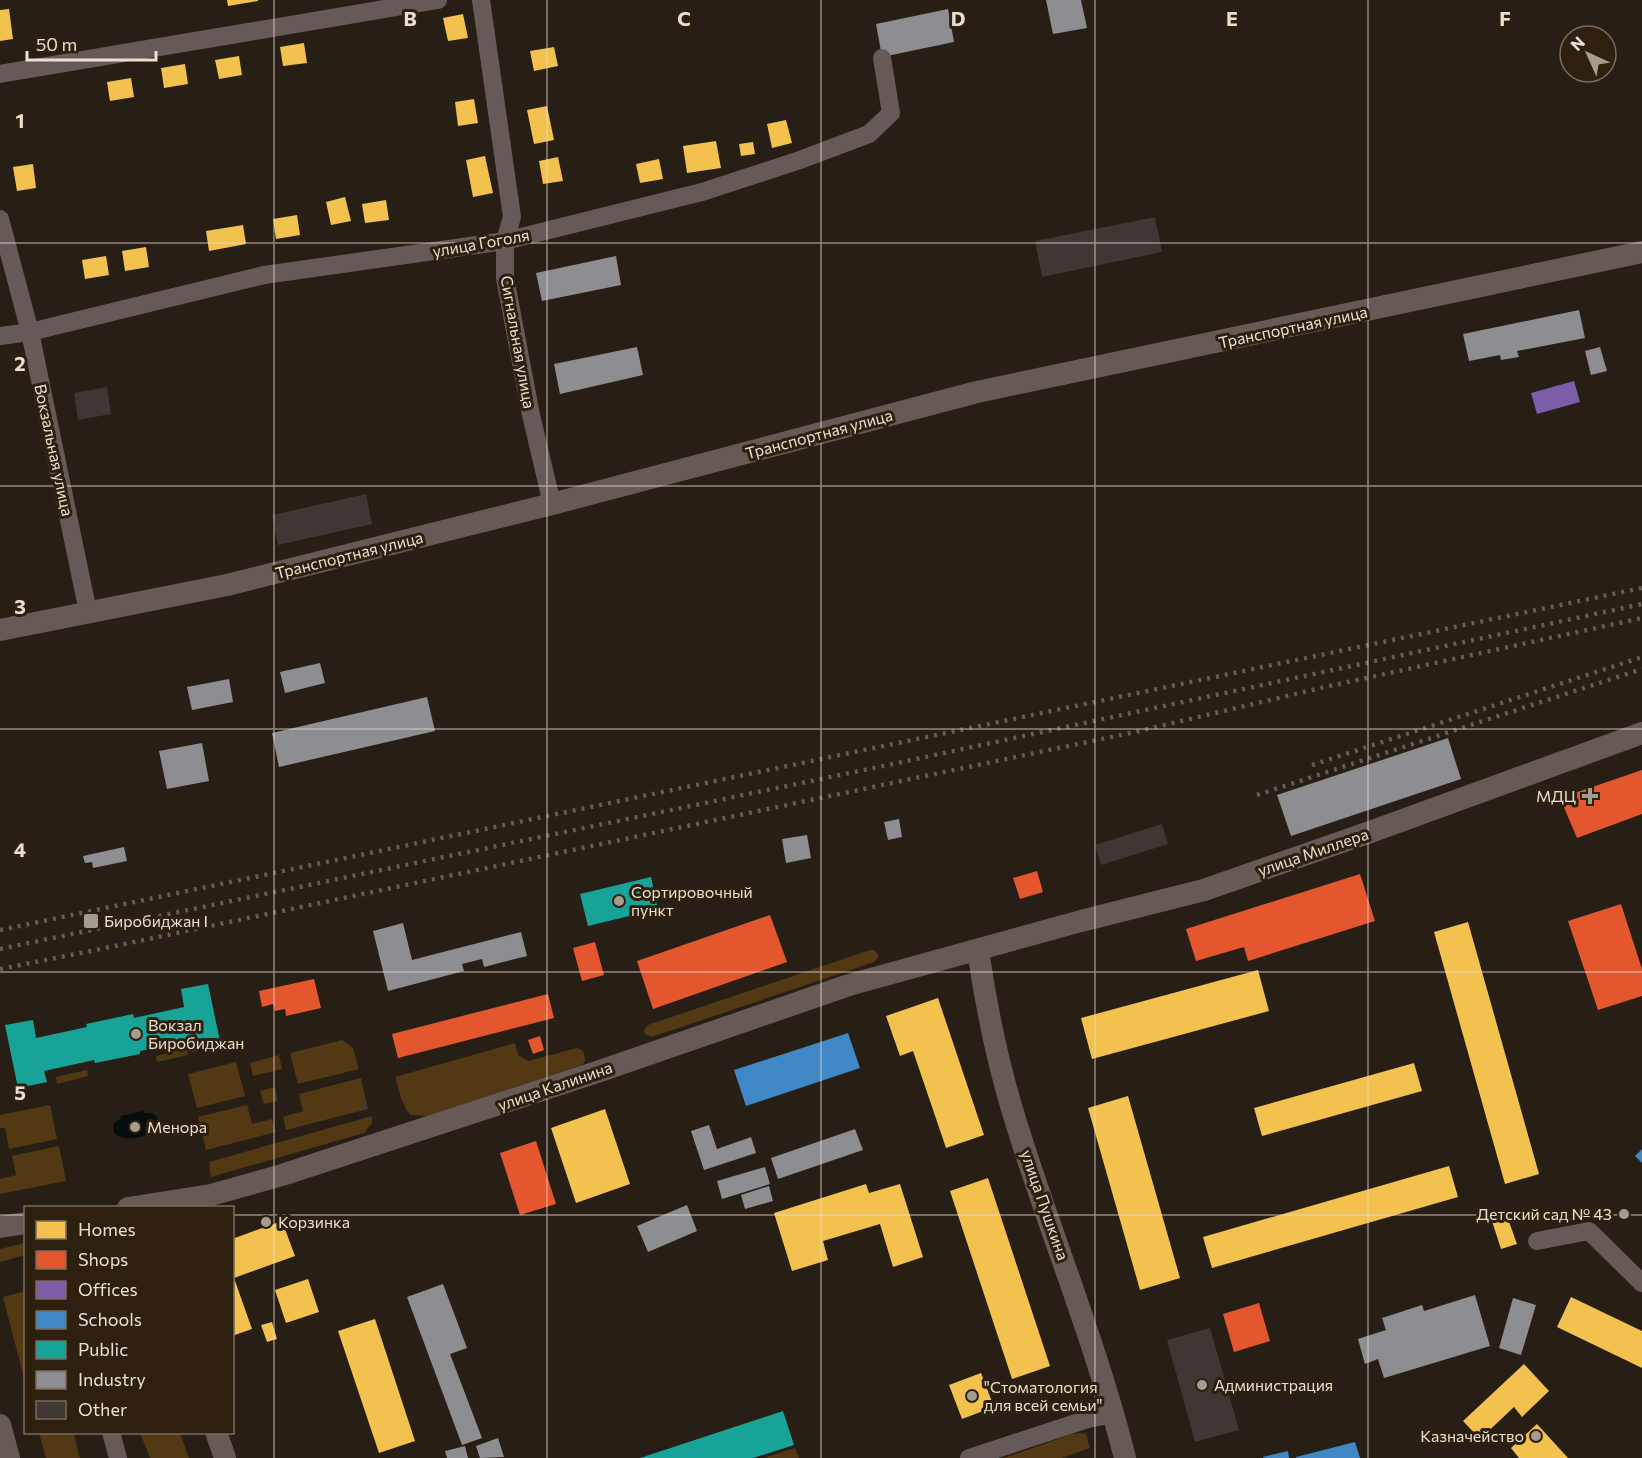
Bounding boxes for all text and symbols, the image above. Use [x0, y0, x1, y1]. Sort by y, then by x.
text: B [403, 6, 417, 30]
text: C [677, 6, 691, 30]
text: D [951, 6, 965, 30]
text: E [1226, 6, 1238, 30]
text: F [1499, 6, 1511, 30]
scale bar [27, 24, 156, 62]
north arrow [1558, 24, 1618, 84]
text: N [1566, 32, 1588, 54]
text: 50 m [36, 33, 77, 55]
text: 1 [15, 108, 25, 132]
street label: улица Гоголя [431, 225, 531, 260]
street label: Сигнальная улица [497, 274, 540, 410]
street label: Транспортная улица [1217, 301, 1369, 352]
text: 2 [14, 351, 26, 375]
street label: Вокзальная улица [31, 382, 78, 518]
street label: Транспортная улица [743, 405, 895, 462]
street label: Транспортная улица [273, 527, 425, 582]
text: 3 [14, 594, 26, 618]
place label: МДЦ [1536, 786, 1576, 805]
marker: МДЦ [1581, 787, 1599, 805]
street label: улица Миллера [1255, 824, 1371, 879]
text: 4 [14, 837, 26, 861]
place label: Сортировочный пункт [631, 882, 753, 919]
marker: Сортировочный пункт [612, 894, 626, 908]
place label: Биробиджан I [104, 911, 208, 930]
marker: Биробиджан I [82, 912, 100, 930]
place label: Вокзал Биробиджан [148, 1015, 244, 1052]
marker: Вокзал Биробиджан [129, 1027, 143, 1041]
street label: улица Калинина [495, 1057, 615, 1114]
text: 5 [14, 1080, 26, 1104]
place label: Менора [147, 1117, 207, 1136]
marker: Менора [128, 1120, 142, 1134]
street label: улица Пушкина [1018, 1147, 1073, 1263]
place label: Детский сад № 43 [1477, 1204, 1612, 1223]
legend [24, 1206, 234, 1434]
marker: Детский сад № 43 [1617, 1207, 1631, 1221]
place label: Корзинка [278, 1212, 350, 1231]
marker: Корзинка [259, 1215, 273, 1229]
text: Homes [78, 1218, 136, 1240]
text: Shops [78, 1248, 128, 1270]
text: Offices [78, 1278, 138, 1300]
text: Schools [78, 1308, 142, 1330]
text: Public [78, 1338, 128, 1360]
text: Industry [78, 1368, 146, 1390]
place label: Администрация [1214, 1375, 1333, 1394]
place label: "Стоматология для всей семьи" [984, 1377, 1103, 1414]
marker: Администрация [1195, 1378, 1209, 1392]
marker: "Стоматология для всей семьи" [965, 1389, 979, 1403]
text: Other [78, 1398, 127, 1420]
place label: Казначейство [1420, 1426, 1524, 1445]
marker: Казначейство [1529, 1429, 1543, 1443]

